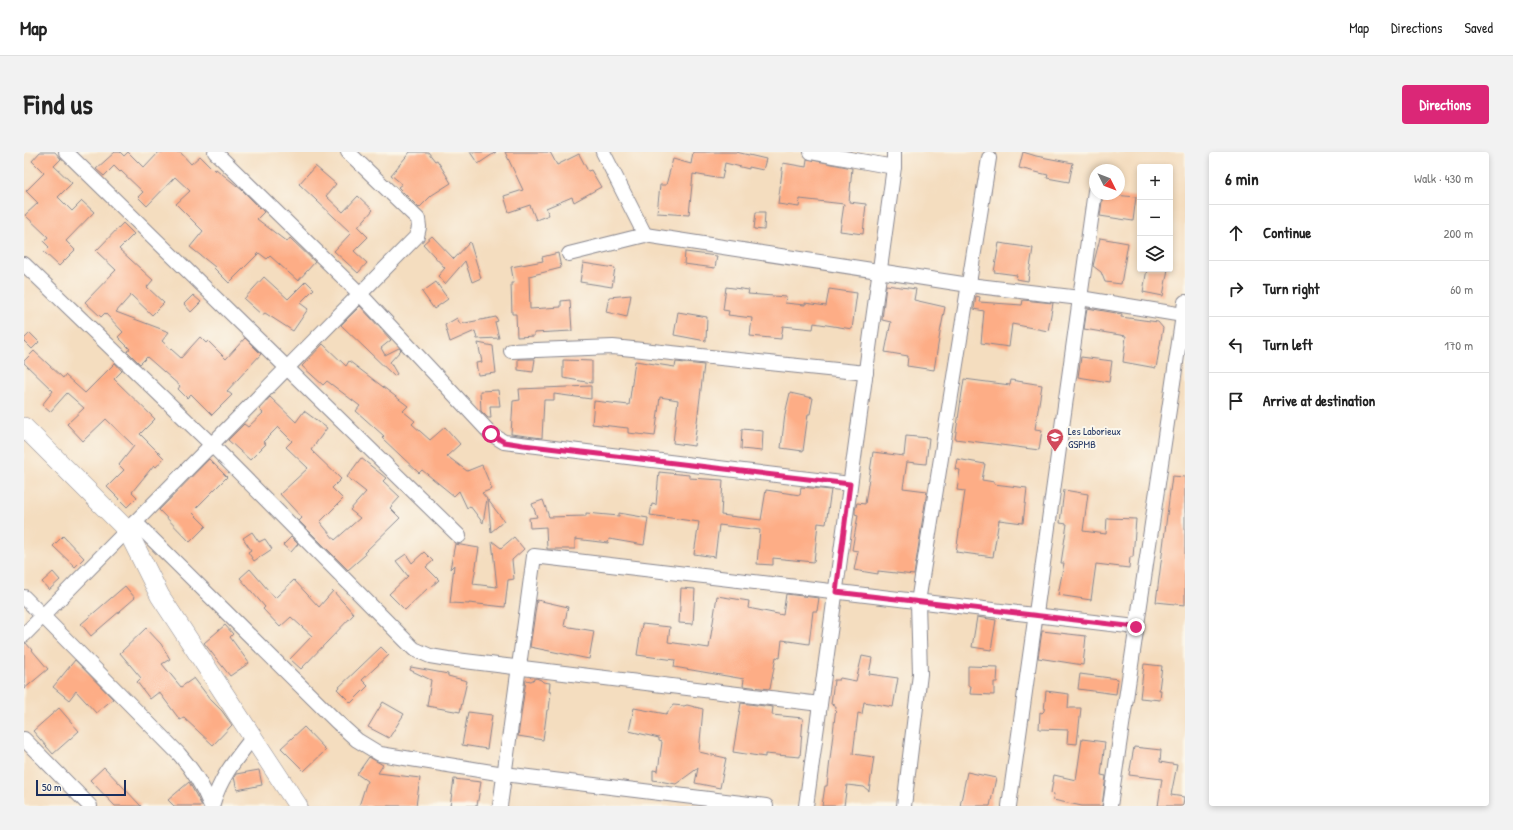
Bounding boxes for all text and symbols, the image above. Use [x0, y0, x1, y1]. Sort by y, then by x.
text: Map [20, 15, 47, 41]
text: Map [1349, 18, 1369, 37]
text: Directions [1391, 18, 1442, 37]
text: Saved [1464, 18, 1493, 37]
text: Find us [24, 85, 93, 123]
button: Directions [1402, 85, 1489, 124]
north arrow [1089, 164, 1125, 200]
map controls [1137, 164, 1173, 272]
button: + [1137, 164, 1173, 200]
text: 6 min [1225, 167, 1259, 190]
text: Walk · 430 m [1414, 169, 1473, 187]
button: − [1137, 200, 1173, 236]
icon: ahead [1225, 222, 1247, 244]
text: Continue [1263, 222, 1311, 243]
text: 200 m [1443, 224, 1473, 242]
button: layers [1137, 236, 1173, 272]
icon: right [1225, 278, 1247, 300]
text: Turn right [1263, 278, 1319, 299]
text: 60 m [1450, 280, 1473, 298]
icon: left [1225, 334, 1247, 356]
text: Turn left [1263, 334, 1313, 355]
text: 170 m [1444, 336, 1473, 354]
icon: arrive [1225, 390, 1247, 412]
text: Arrive at destination [1263, 390, 1375, 411]
place label: Les Laborieux GSPMB [1068, 424, 1121, 451]
route start [482, 425, 500, 443]
school or university icon: Les Laborieux GSPMB [1045, 427, 1065, 452]
route end [1127, 618, 1145, 636]
scale bar [36, 778, 126, 797]
text: 50 m [42, 780, 62, 794]

